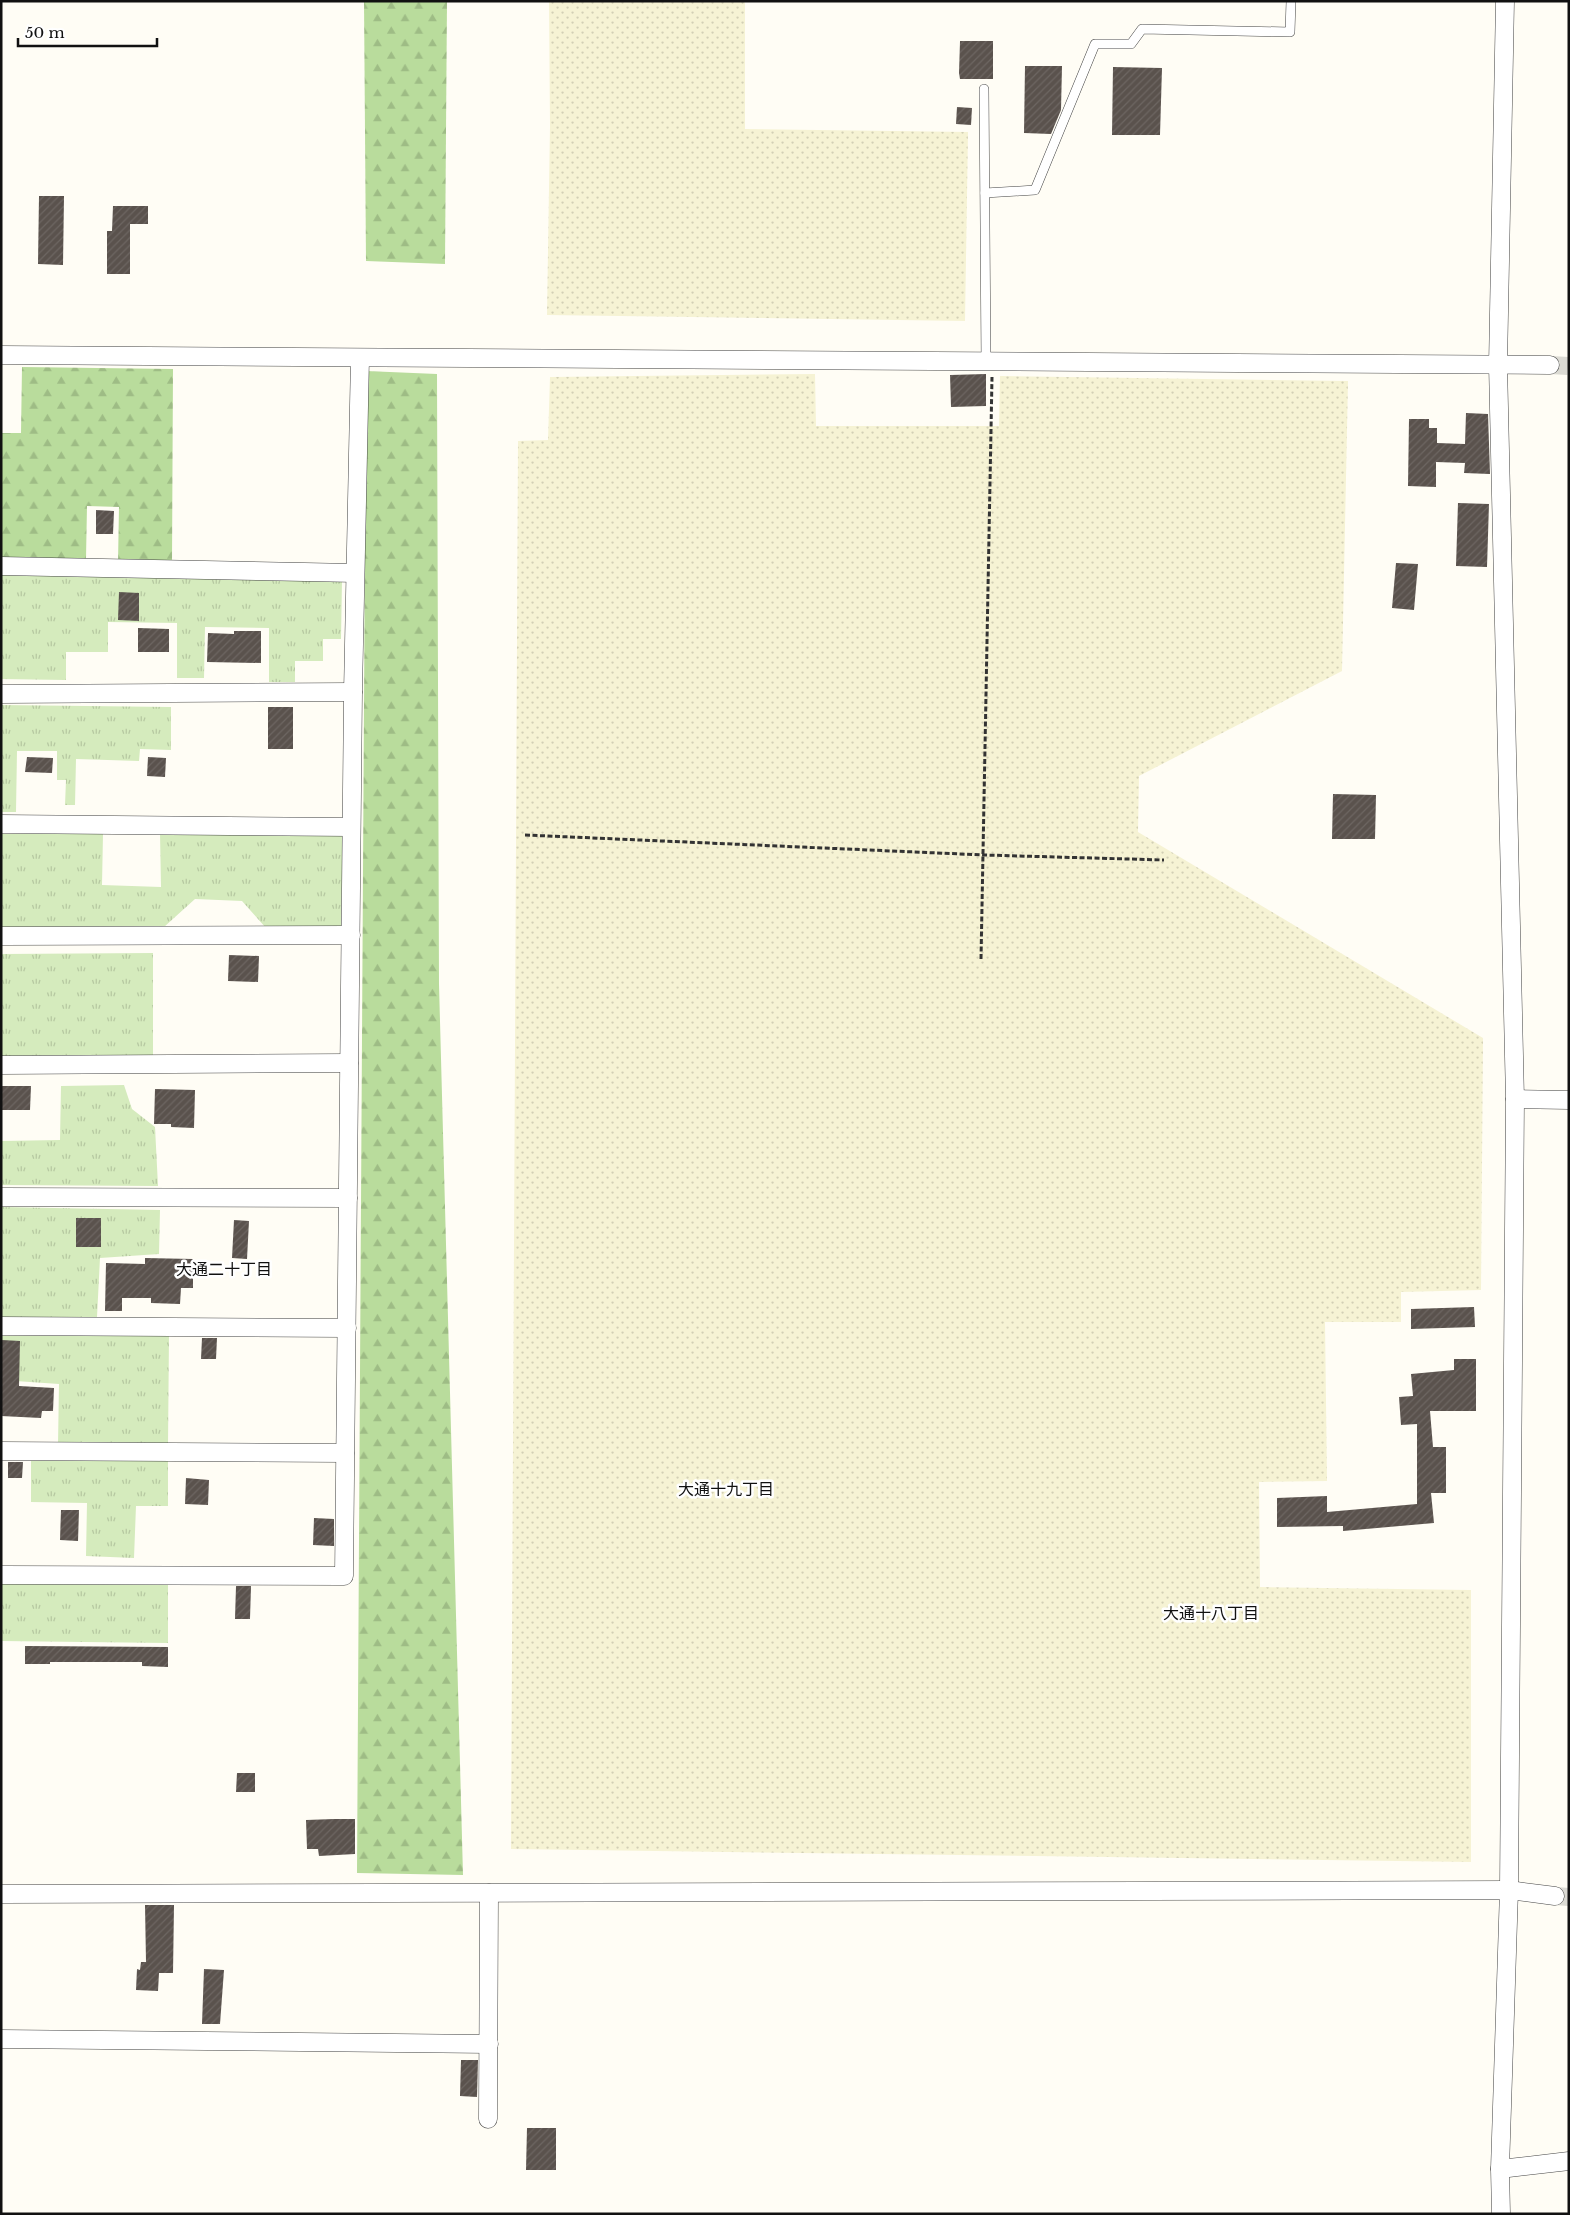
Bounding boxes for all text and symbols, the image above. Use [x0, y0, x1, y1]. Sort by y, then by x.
scale bar [18, 15, 156, 47]
text: 50 m [25, 23, 65, 42]
district label: 大通二十丁目 [176, 1259, 272, 1279]
district label: 大通十九丁目 [678, 1479, 774, 1499]
district label: 大通十八丁目 [1163, 1603, 1259, 1623]

